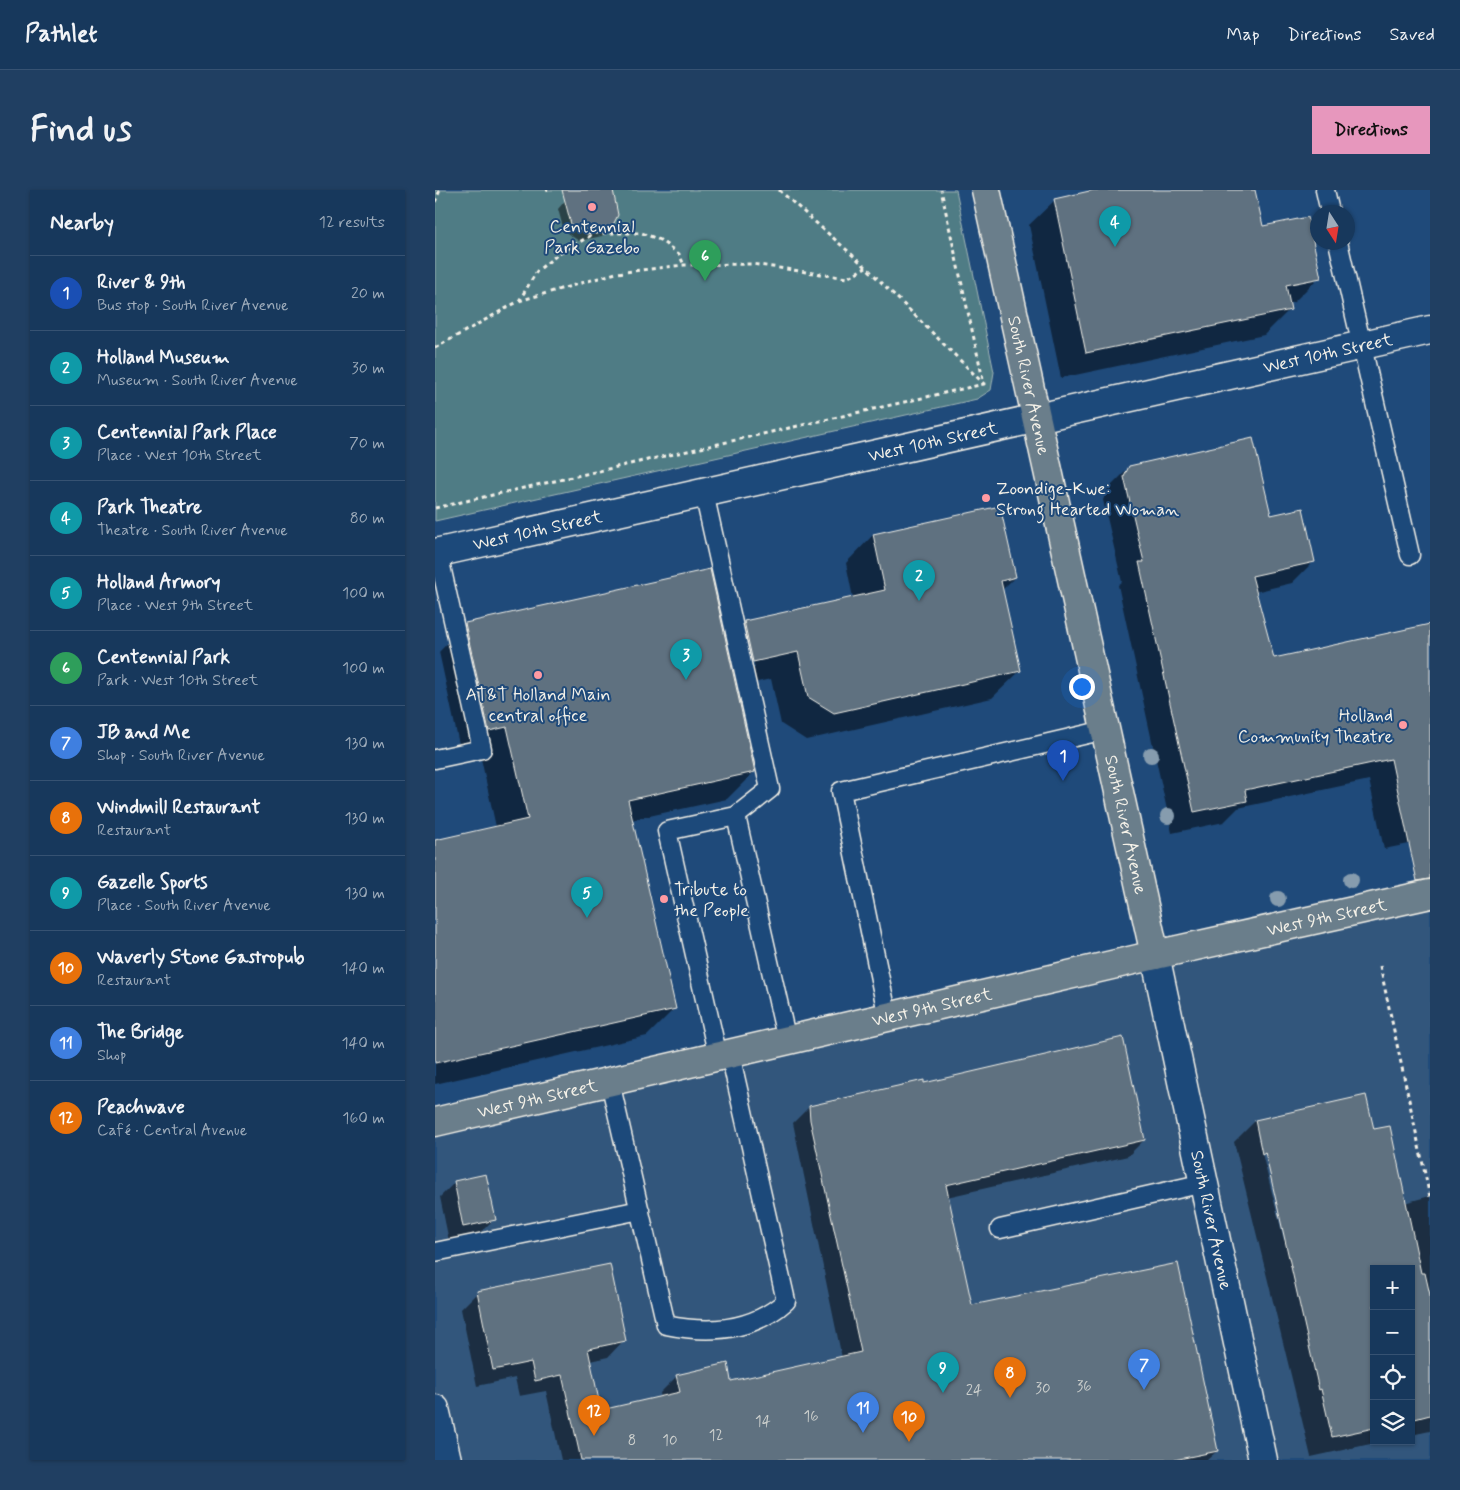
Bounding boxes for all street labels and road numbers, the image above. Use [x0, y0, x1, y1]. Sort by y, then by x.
street label: South River Avenue [1001, 313, 1055, 458]
street label: West 10th Street [1261, 328, 1395, 380]
street label: West 10th Street [866, 416, 1000, 469]
street label: West 10th Street [471, 505, 605, 557]
street label: South River Avenue [1098, 753, 1152, 897]
street label: West 9th Street [1265, 893, 1390, 943]
street label: West 9th Street [870, 982, 995, 1033]
street label: West 9th Street [475, 1074, 600, 1125]
street label: South River Avenue [1184, 1148, 1237, 1292]

